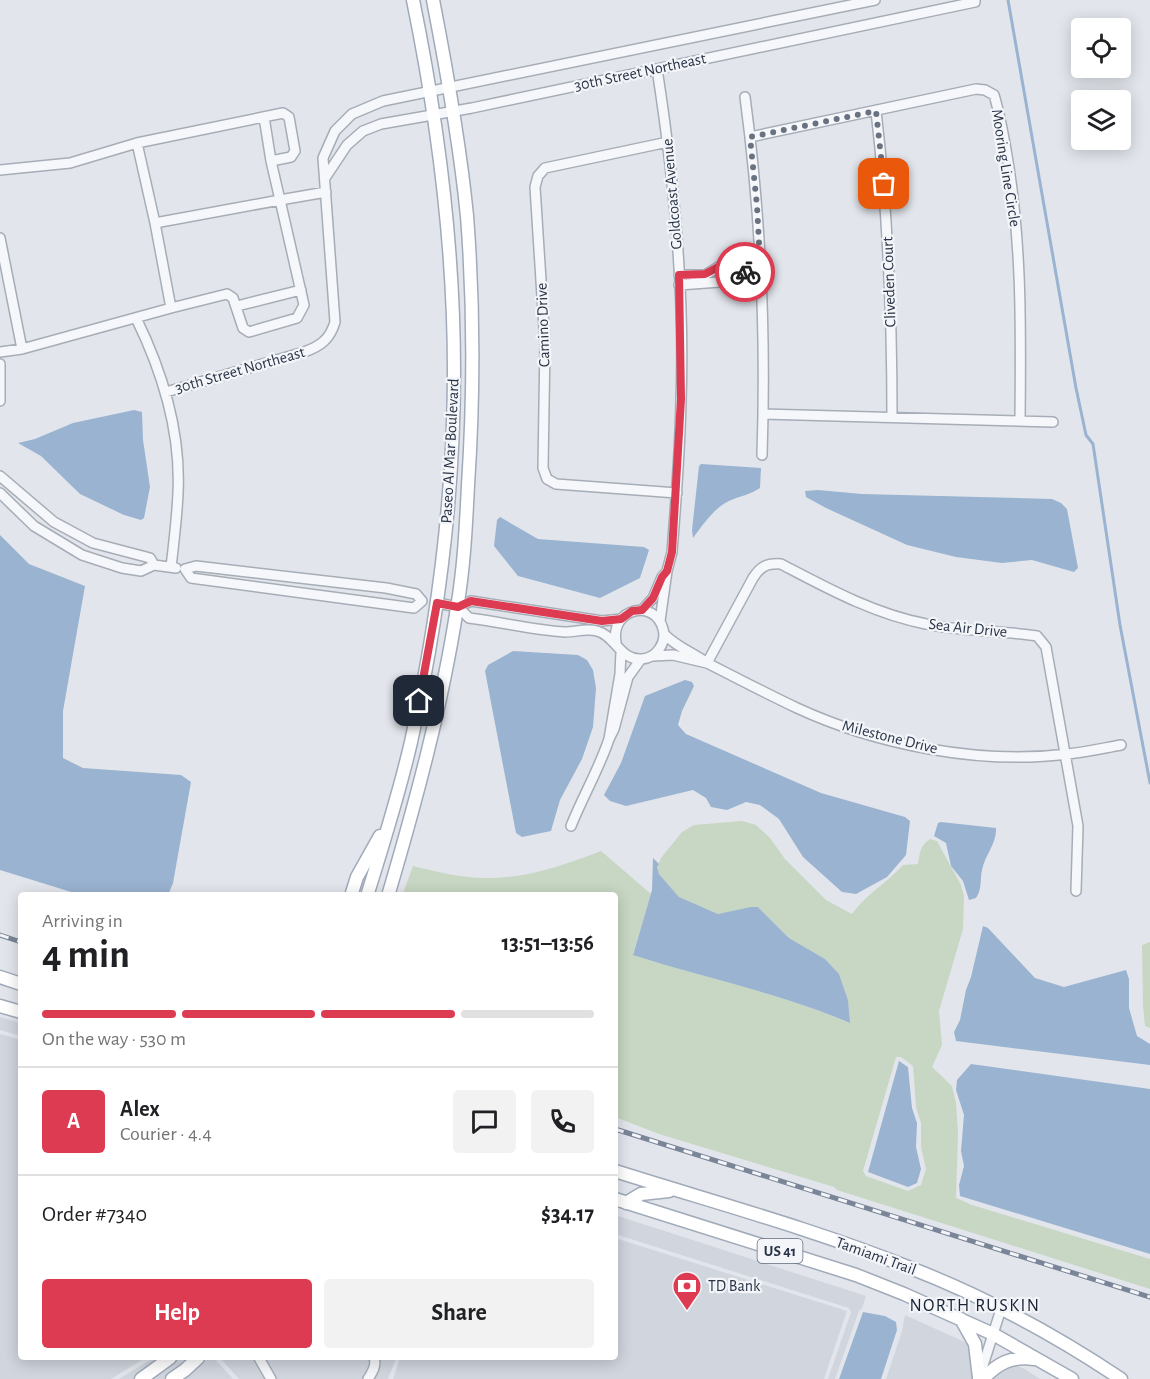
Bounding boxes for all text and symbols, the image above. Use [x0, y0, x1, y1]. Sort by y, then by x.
map controls [1071, 18, 1131, 150]
button: locate [1071, 18, 1131, 78]
street label: 30th Street Northeast [573, 50, 707, 94]
button: layers [1071, 90, 1131, 150]
street label: Mooring Line Circle [989, 108, 1023, 228]
street label: Goldcoast Avenue [659, 138, 685, 250]
pin [858, 158, 909, 209]
icon: bag [867, 167, 900, 200]
street label: Cliveden Court [879, 236, 899, 328]
courier [715, 242, 775, 302]
icon: bike [729, 256, 762, 289]
street label: Camino Drive [534, 283, 552, 367]
street label: 30th Street Northeast [173, 344, 307, 396]
street label: Paseo Al Mar Boulevard [438, 378, 462, 524]
street label: Sea Air Drive [928, 616, 1008, 640]
pin [393, 675, 444, 726]
icon: home [402, 684, 435, 717]
street label: Milestone Drive [841, 717, 939, 757]
text: Arriving in [42, 911, 123, 931]
text: 13:51–13:56 [501, 932, 594, 954]
text: 4 min [42, 936, 130, 975]
text: On the way · 530 m [42, 1029, 186, 1049]
button: chat [453, 1090, 516, 1153]
button: phone [531, 1090, 594, 1153]
text: Alex [120, 1098, 160, 1120]
text: A [67, 1110, 80, 1132]
text: Courier · 4.4 [120, 1124, 212, 1144]
text: Order #7340 [42, 1203, 147, 1225]
text: $34.17 [541, 1203, 594, 1225]
street label: Tamiami Trail [834, 1234, 918, 1278]
road number: US 41 [758, 1239, 802, 1263]
bank icon: TD Bank [671, 1270, 703, 1312]
place label: TD Bank [708, 1278, 761, 1294]
button: Help [42, 1279, 312, 1348]
button: Share [324, 1279, 594, 1348]
district label: NORTH RUSKIN [909, 1297, 1041, 1315]

